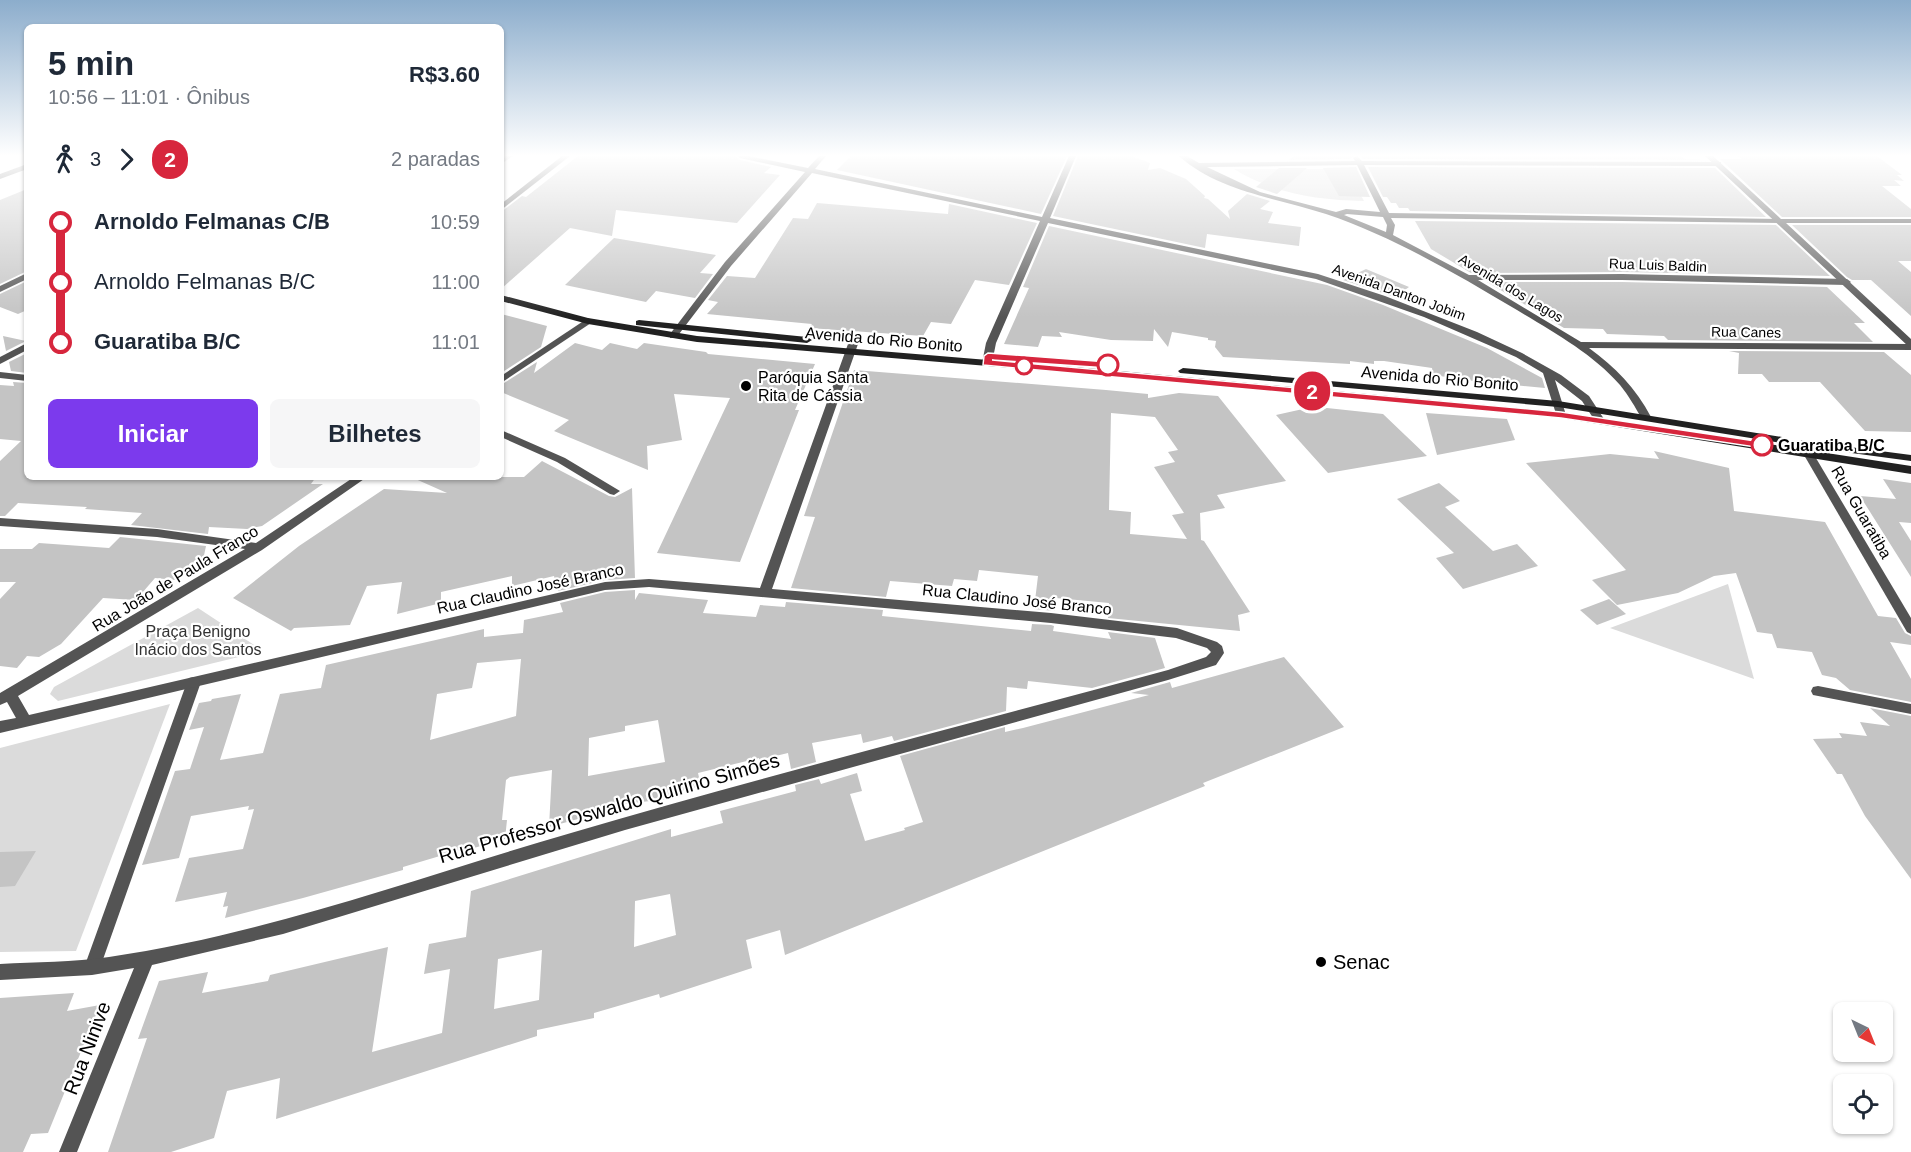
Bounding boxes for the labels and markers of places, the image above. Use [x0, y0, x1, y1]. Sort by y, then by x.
unlabelled marker [1097, 354, 1119, 376]
unlabelled marker [1015, 357, 1033, 375]
place label: Paróquia Santa Rita de Cássia [758, 369, 868, 404]
marker: Paróquia Santa Rita de Cássia [739, 379, 753, 393]
marker: Guaratiba B/C [1751, 434, 1773, 456]
place label: Guaratiba B/C [1778, 437, 1885, 454]
place label: Senac [1333, 951, 1390, 973]
marker: Senac [1314, 955, 1328, 969]

